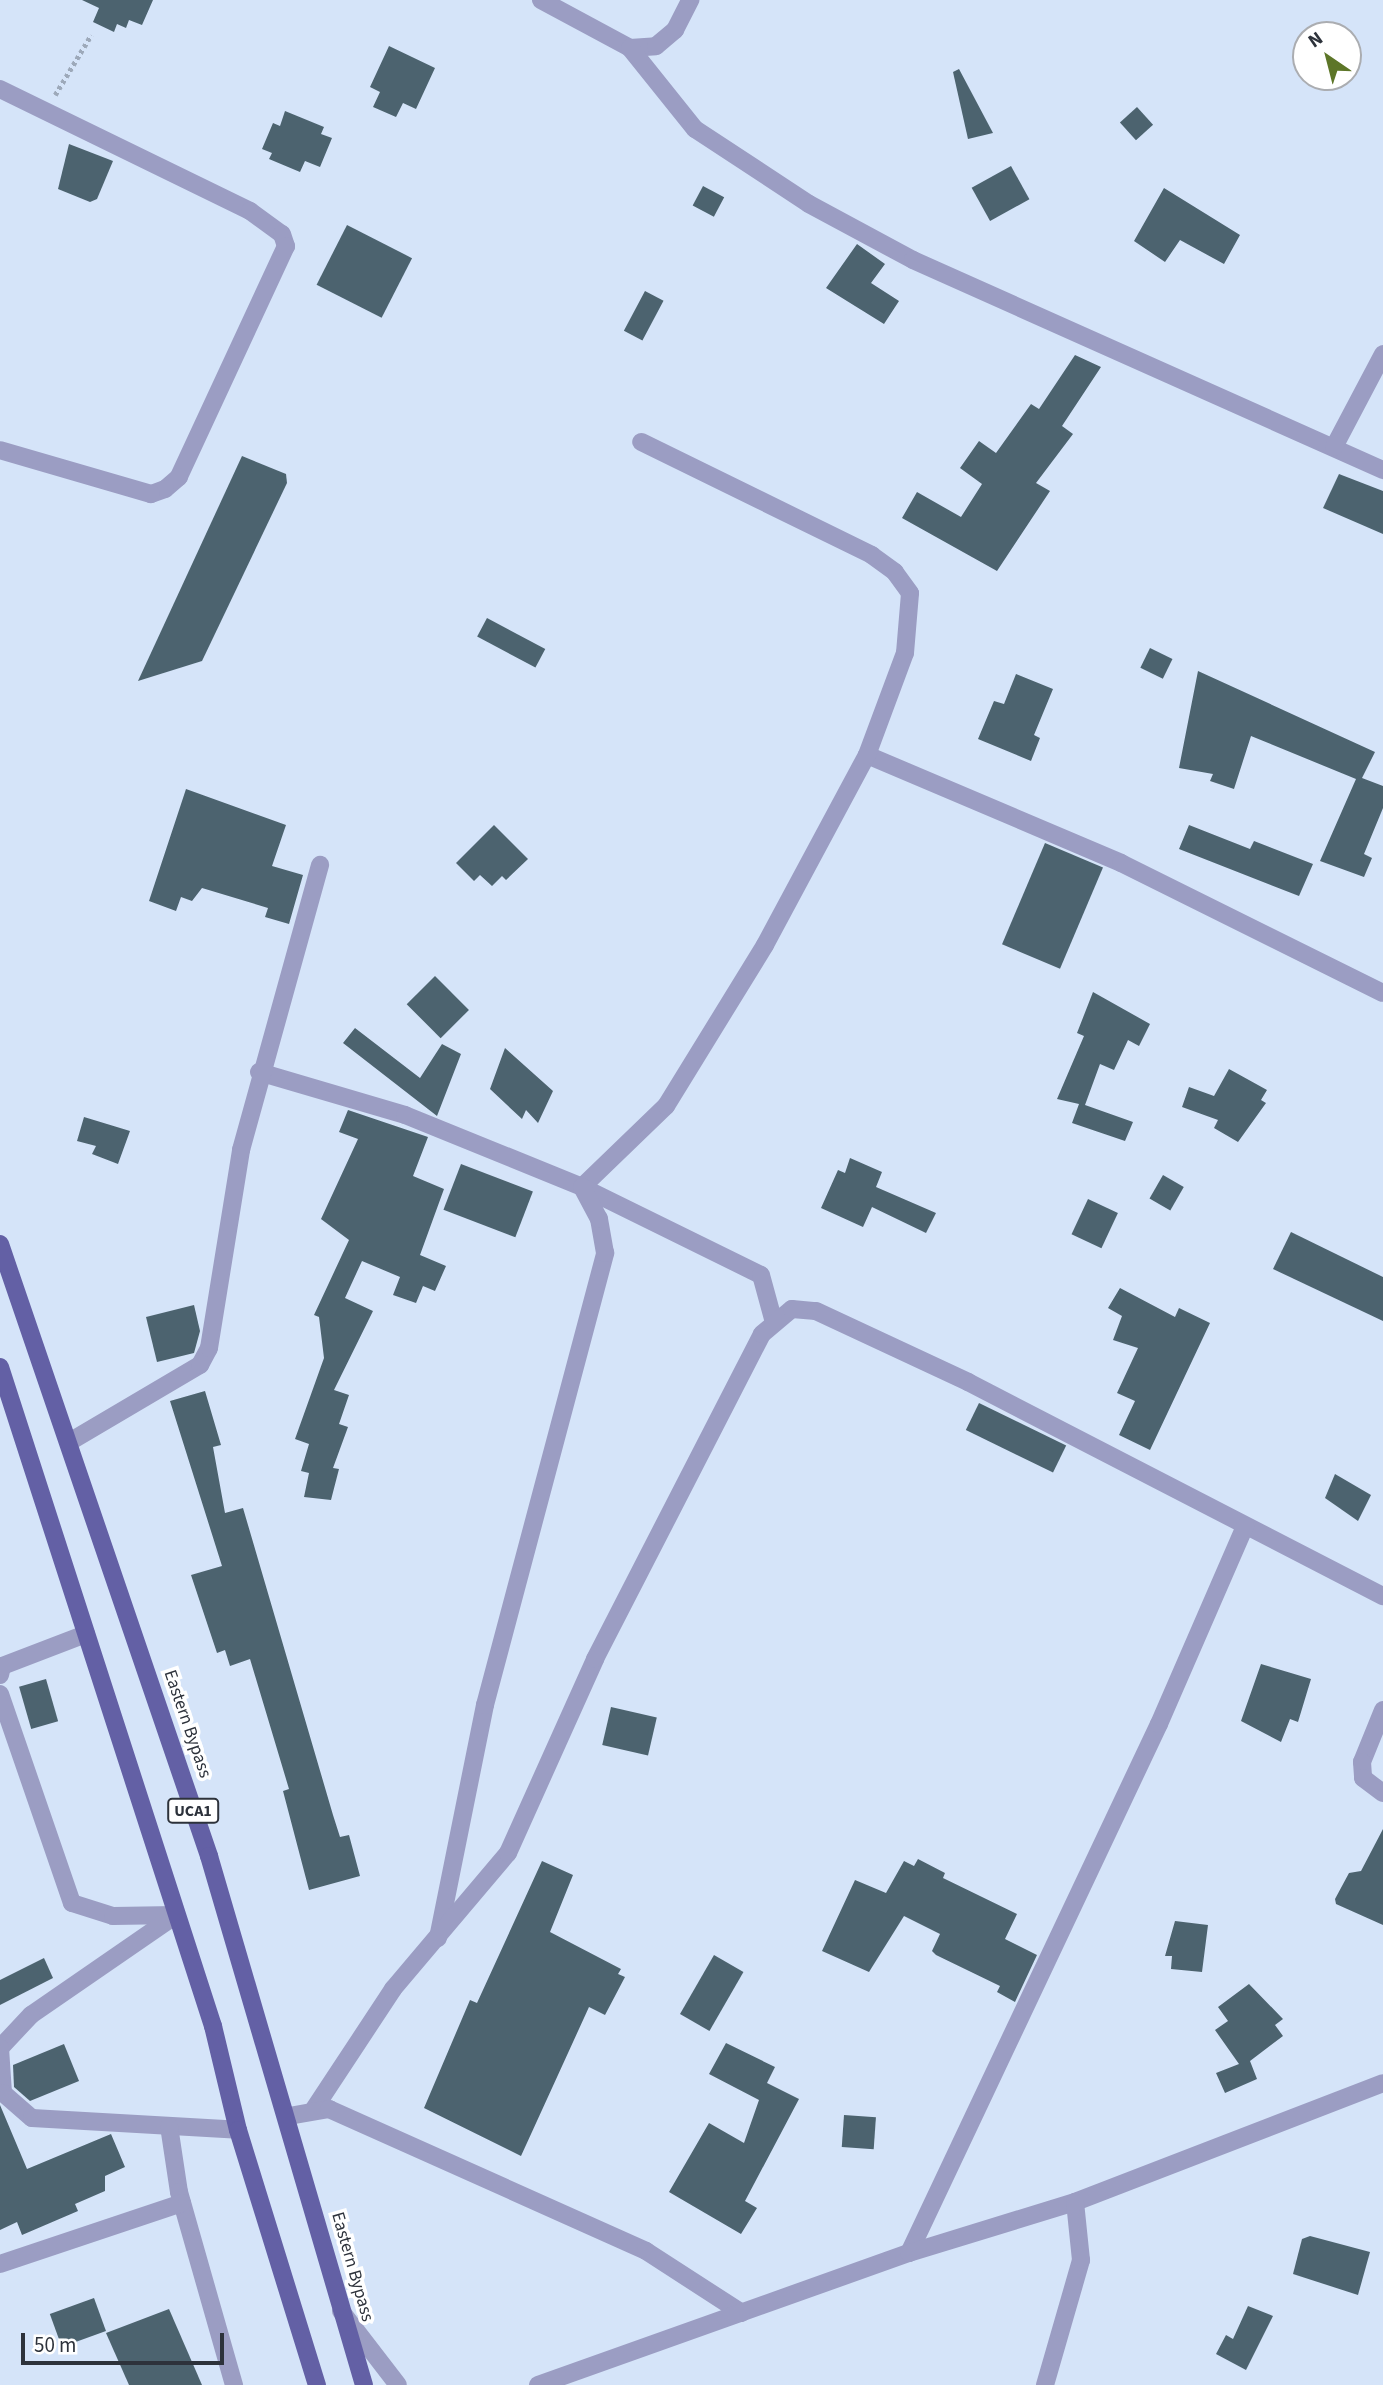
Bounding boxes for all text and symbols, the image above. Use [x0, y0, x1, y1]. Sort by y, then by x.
north arrow [1292, 21, 1362, 91]
text: N [1303, 25, 1329, 55]
street label: Eastern Bypass [158, 1667, 216, 1781]
road number: UCA1 [167, 1798, 219, 1824]
street label: Eastern Bypass [326, 2210, 378, 2324]
scale bar [24, 2318, 228, 2362]
text: 50 m [34, 2330, 76, 2360]

